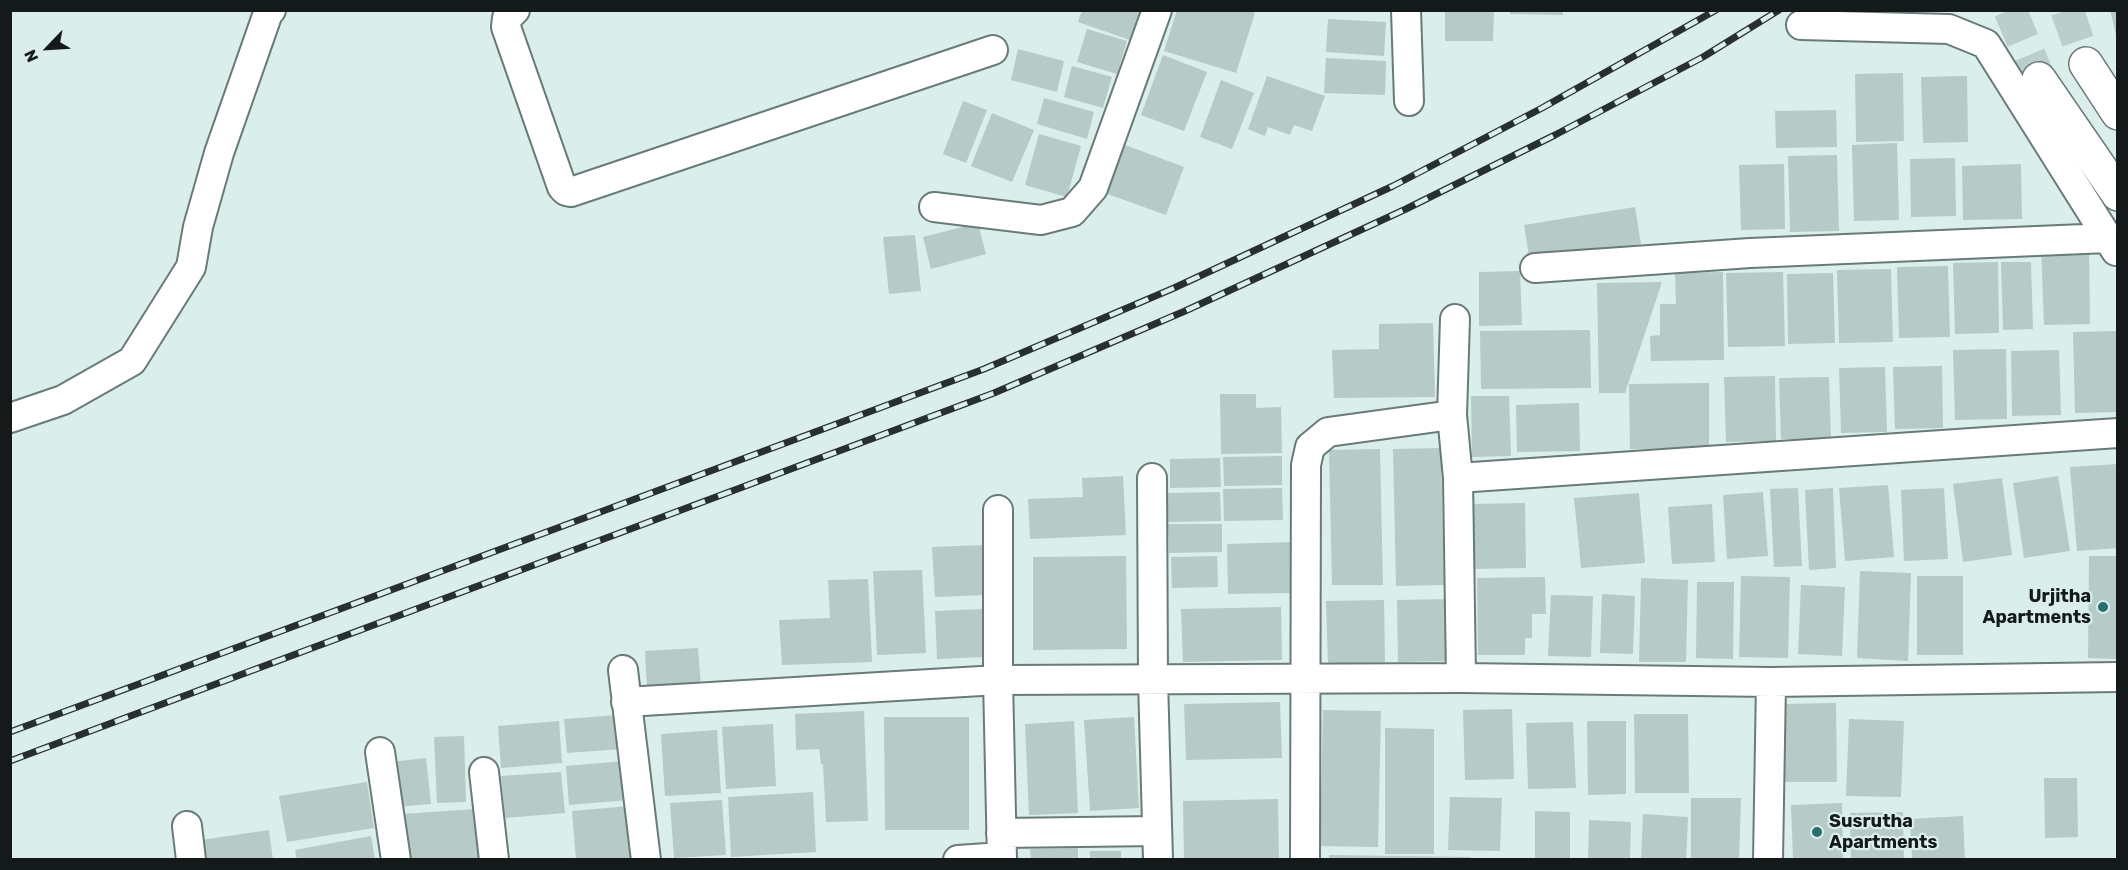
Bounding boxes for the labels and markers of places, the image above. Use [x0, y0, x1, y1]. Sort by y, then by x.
place label: Urjitha Apartments [1983, 586, 2091, 628]
marker: Urjitha Apartments [2096, 600, 2110, 614]
place label: Susrutha Apartments [1829, 811, 1937, 854]
marker: Susrutha Apartments [1810, 825, 1824, 839]

